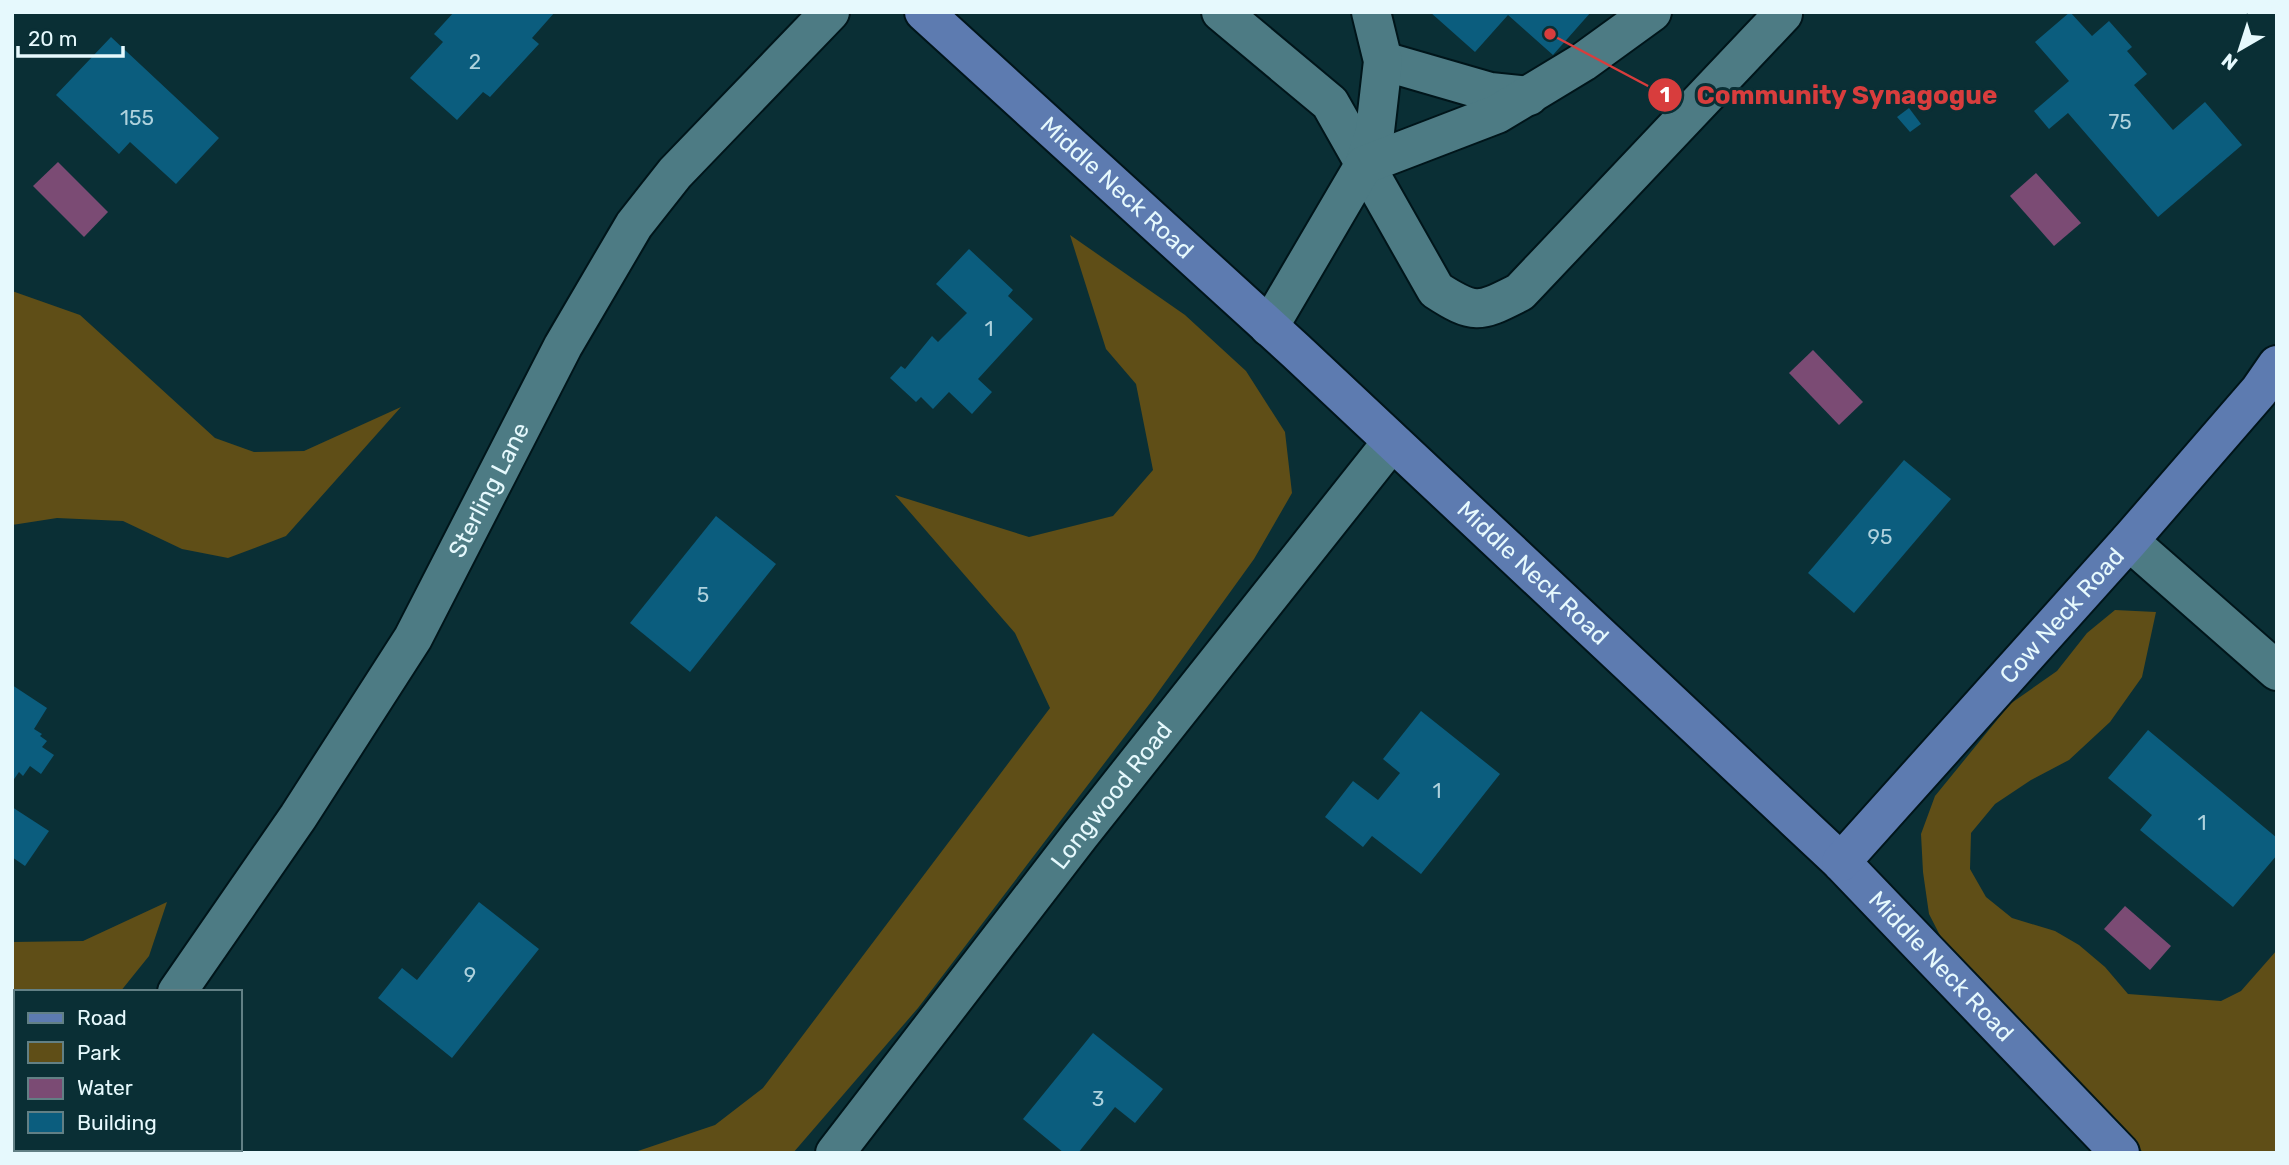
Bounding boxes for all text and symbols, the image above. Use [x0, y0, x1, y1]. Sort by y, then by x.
scale bar [18, 14, 122, 58]
north arrow [2205, 14, 2275, 84]
text: 20 m [28, 26, 77, 51]
house number: 2 [469, 49, 481, 74]
text: N [2217, 49, 2242, 75]
callout: Community Synagogue [1648, 71, 2012, 118]
text: Community Synagogue [1697, 80, 1997, 111]
text: 1 [1660, 82, 1670, 107]
house number: 155 [120, 105, 154, 130]
house number: 75 [2108, 109, 2132, 134]
street label: Middle Neck Road [1035, 111, 1199, 264]
house number: 1 [985, 316, 994, 341]
street label: Sterling Lane [443, 418, 535, 562]
street label: Middle Neck Road [1451, 496, 1614, 651]
house number: 95 [1868, 524, 1892, 549]
street label: Cow Neck Road [1994, 542, 2130, 689]
house number: 5 [697, 582, 709, 607]
street label: Longwood Road [1045, 716, 1178, 875]
house number: 1 [1433, 778, 1442, 803]
house number: 1 [2198, 810, 2207, 835]
street label: Middle Neck Road [1863, 886, 2019, 1047]
house number: 9 [464, 962, 476, 987]
legend [14, 990, 242, 1151]
text: Road [77, 1005, 127, 1030]
text: Park [77, 1040, 121, 1065]
text: Water [77, 1075, 133, 1100]
house number: 3 [1092, 1086, 1104, 1111]
text: Building [77, 1110, 157, 1135]

